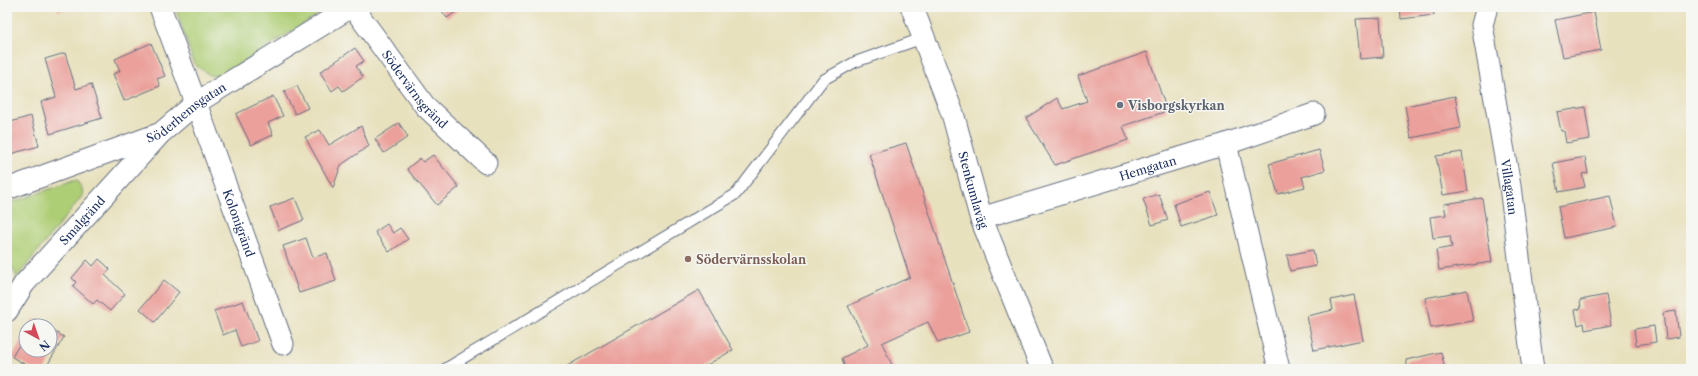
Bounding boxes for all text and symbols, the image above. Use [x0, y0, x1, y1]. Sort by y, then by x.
street label: Södervärnsgränd [379, 47, 452, 132]
street label: Söderhemsgatan [144, 79, 229, 145]
place label: Visborgskyrkan [1127, 98, 1226, 113]
marker: Visborgskyrkan [1115, 100, 1125, 110]
street label: Stenkumlaväg [956, 149, 992, 231]
street label: Hemgatan [1117, 152, 1178, 183]
street label: Villagatan [1498, 157, 1521, 216]
street label: Kolonigränd [220, 187, 259, 259]
street label: Smalgränd [56, 192, 108, 248]
place label: Södervärnsskolan [696, 252, 807, 267]
marker: Södervärnsskolan [683, 254, 693, 264]
north arrow [18, 318, 58, 358]
text: N [36, 337, 53, 354]

